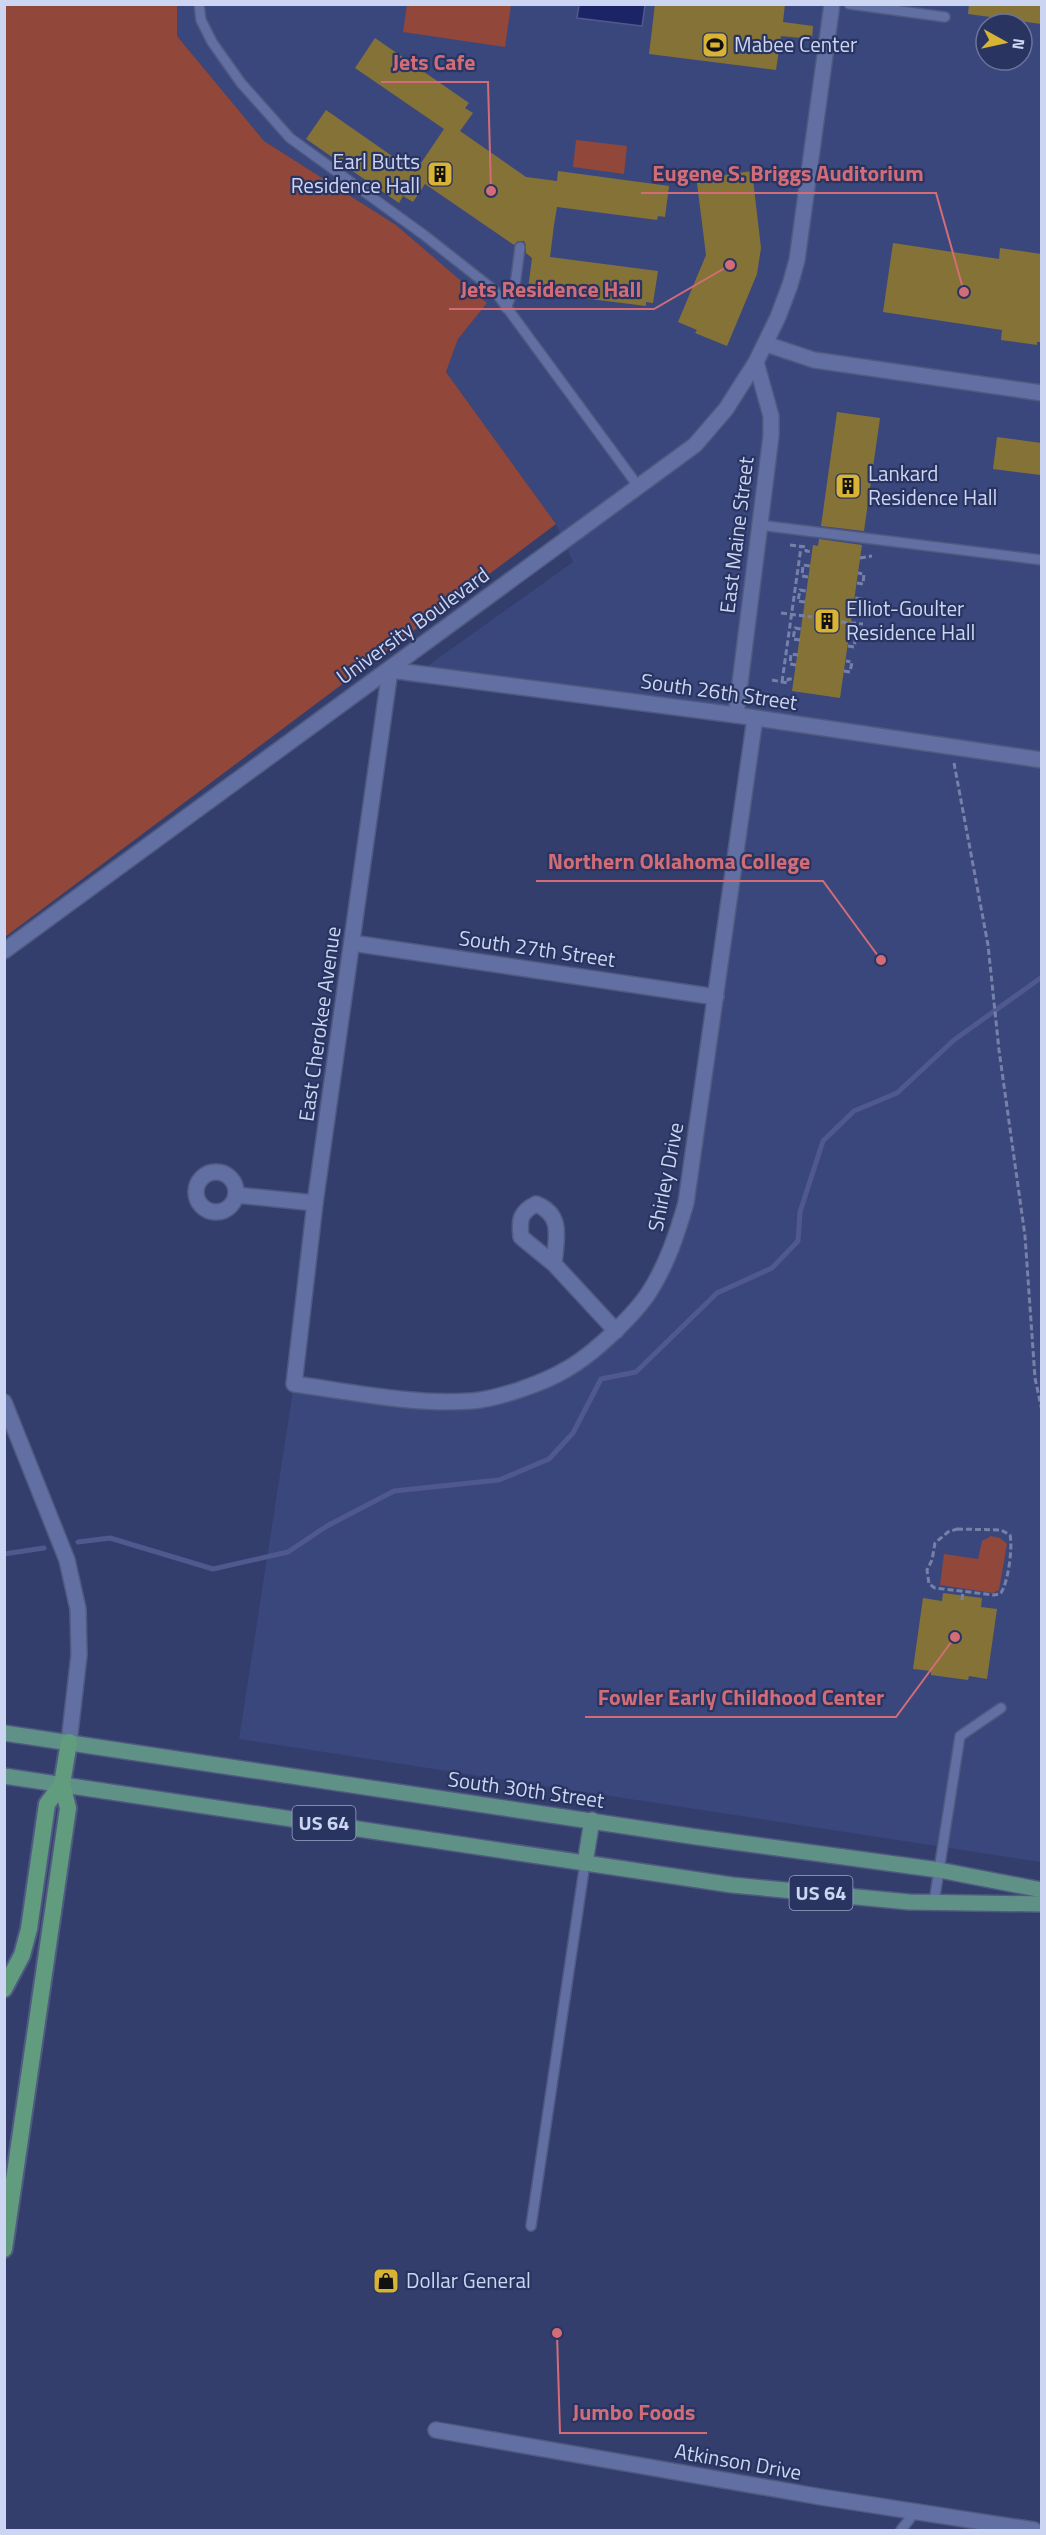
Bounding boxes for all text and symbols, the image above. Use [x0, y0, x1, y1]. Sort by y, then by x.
north arrow [974, 12, 1034, 72]
place label: Mabee Center [734, 28, 857, 60]
sports icon: Mabee Center [700, 30, 730, 60]
text: N [1006, 37, 1032, 51]
callout: Jets Cafe [381, 42, 488, 82]
text: Jets Cafe [392, 45, 476, 79]
place label: Earl Butts Residence Hall [291, 145, 420, 201]
callout: Eugene S. Briggs Auditorium [641, 153, 936, 193]
text: Eugene S. Briggs Auditorium [652, 156, 924, 190]
building icon: Earl Butts Residence Hall [425, 159, 455, 189]
callout: Jets Residence Hall [449, 269, 654, 309]
text: Jets Residence Hall [461, 272, 642, 306]
street label: East Maine Street [711, 454, 762, 615]
place label: Lankard Residence Hall [868, 457, 997, 513]
building icon: Lankard Residence Hall [833, 471, 863, 501]
street label: University Boulevard [329, 559, 496, 692]
place label: Elliot-Goulter Residence Hall [846, 592, 975, 648]
building icon: Elliot-Goulter Residence Hall [812, 606, 842, 636]
street label: South 26th Street [639, 664, 800, 718]
callout: Northern Oklahoma College [536, 841, 823, 881]
text: Northern Oklahoma College [548, 844, 810, 878]
street label: South 27th Street [457, 921, 618, 975]
street label: East Cherokee Avenue [289, 924, 349, 1123]
street label: Shirley Drive [639, 1120, 691, 1234]
callout: Fowler Early Childhood Center [585, 1677, 896, 1717]
text: Fowler Early Childhood Center [598, 1680, 884, 1714]
street label: South 30th Street [446, 1762, 607, 1816]
road number: US 64 [292, 1806, 356, 1840]
road number: US 64 [790, 1876, 852, 1910]
place label: Dollar General [406, 2264, 531, 2296]
shop icon: Dollar General [371, 2266, 401, 2296]
callout: Jumbo Foods [560, 2393, 707, 2433]
text: Jumbo Foods [573, 2395, 695, 2429]
street label: Atkinson Drive [672, 2434, 804, 2488]

